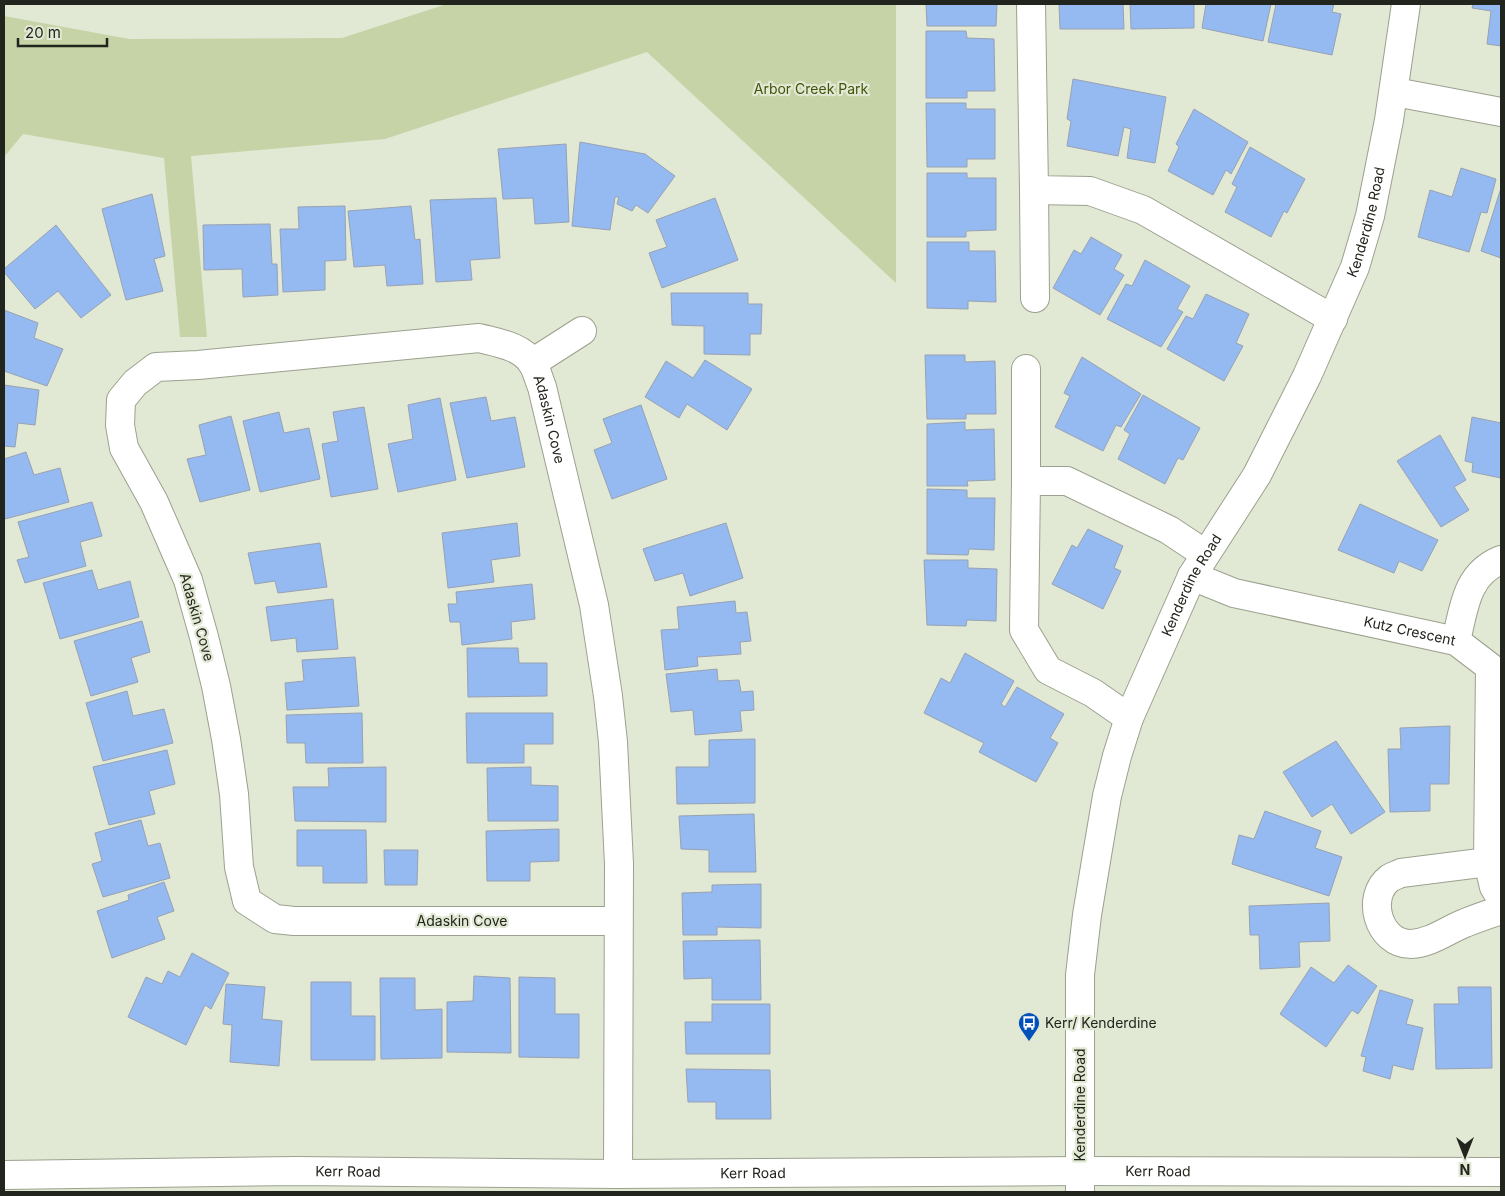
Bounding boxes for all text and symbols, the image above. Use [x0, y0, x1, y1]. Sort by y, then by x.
scale bar [18, 15, 106, 47]
text: 20 m [25, 23, 61, 42]
park label: Arbor Creek Park [754, 80, 869, 97]
street label: Kenderdine Road [1343, 165, 1388, 280]
street label: Adaskin Cove [530, 373, 569, 465]
street label: Kenderdine Road [1157, 531, 1225, 639]
street label: Adaskin Cove [177, 571, 218, 663]
street label: Kutz Crescent [1362, 612, 1458, 649]
street label: Adaskin Cove [417, 912, 507, 929]
bus stop icon: Kerr/ Kenderdine [1017, 1011, 1041, 1042]
place label: Kerr/ Kenderdine [1045, 1014, 1157, 1031]
street label: Kenderdine Road [1071, 1048, 1088, 1162]
north arrow [1440, 1131, 1490, 1181]
text: N [1460, 1161, 1470, 1178]
street label: Kerr Road [315, 1162, 381, 1180]
street label: Kerr Road [1125, 1162, 1191, 1179]
street label: Kerr Road [720, 1164, 786, 1181]

